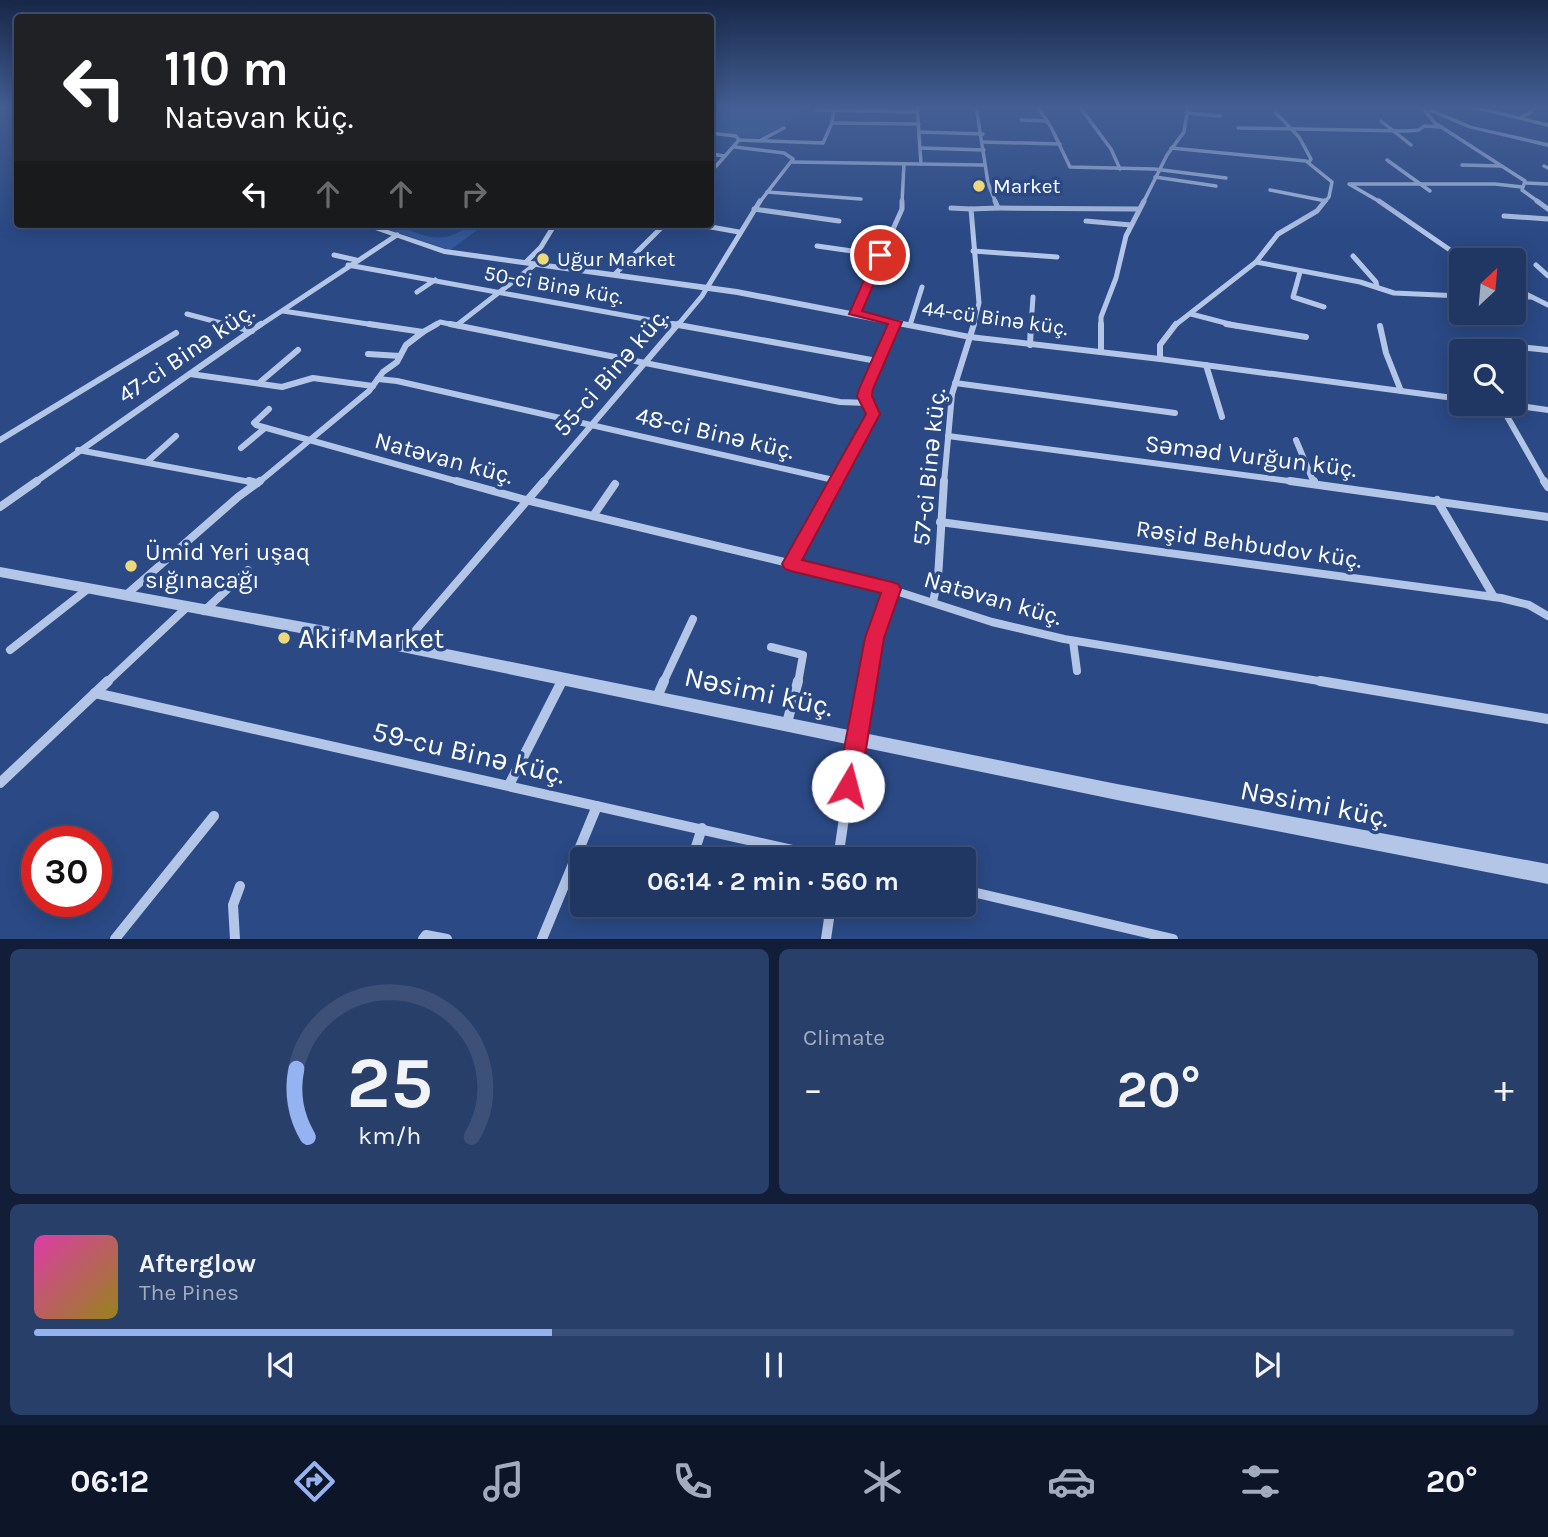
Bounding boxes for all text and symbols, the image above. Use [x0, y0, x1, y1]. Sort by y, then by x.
text: 110 m [164, 40, 289, 97]
icon: left [49, 42, 140, 133]
text: Natəvan küç. [164, 99, 354, 136]
place label: Market [993, 174, 1061, 198]
icon: left [236, 175, 274, 213]
icon: ahead [309, 175, 347, 213]
icon: ahead [382, 175, 420, 213]
icon: right [455, 175, 493, 213]
marker: Market [971, 178, 987, 194]
pin [850, 225, 910, 285]
icon: arrive [861, 236, 899, 274]
place label: Uğur Market [557, 247, 675, 271]
north arrow [1449, 248, 1526, 326]
map controls [1449, 248, 1526, 416]
marker: Uğur Market [535, 251, 551, 267]
street label: 50-ci Binə küç. [482, 261, 626, 309]
street label: 44-cü Binə küç. [920, 296, 1070, 340]
street label: 47-ci Binə küç. [112, 297, 260, 409]
street label: 55-ci Binə küç. [548, 302, 674, 442]
button: search [1449, 339, 1526, 416]
street label: 57-ci Binə küç. [907, 387, 951, 547]
street label: 48-ci Binə küç. [633, 401, 797, 465]
street label: Natəvan küç. [372, 426, 516, 490]
street label: Səməd Vurğun küç. [1143, 429, 1359, 483]
street label: Rəşid Behbudov küç. [1134, 514, 1364, 574]
place label: Ümid Yeri uşaq sığınacağı [145, 538, 310, 594]
marker: Ümid Yeri uşaq sığınacağı [123, 558, 139, 574]
street label: Natəvan küç. [921, 565, 1065, 631]
place label: Akif Market [298, 622, 444, 655]
marker: Akif Market [276, 630, 292, 646]
street label: Nəsimi küç. [682, 660, 836, 723]
street label: 59-cu Binə küç. [369, 714, 569, 791]
position arrow [811, 749, 885, 823]
street label: Nəsimi küç. [1238, 773, 1392, 834]
speed limit sign: 30 [21, 826, 112, 917]
text: 06:14 · 2 min · 560 m [647, 866, 899, 897]
text: Climate [803, 1024, 885, 1051]
text: 25 [346, 1041, 433, 1126]
text: 20° [1116, 1059, 1201, 1120]
text: − [803, 1067, 823, 1112]
text: + [1494, 1067, 1514, 1112]
text: km/h [358, 1121, 421, 1150]
text: Afterglow [139, 1248, 256, 1279]
text: The Pines [139, 1279, 239, 1306]
icon: previous [262, 1346, 300, 1384]
icon: pause [755, 1346, 793, 1384]
icon: next [1248, 1346, 1286, 1384]
icon: directions [290, 1457, 339, 1506]
icon: music [479, 1457, 528, 1506]
icon: phone [668, 1457, 717, 1506]
icon: climate [858, 1457, 907, 1506]
icon: car [1047, 1457, 1096, 1506]
icon: filters [1236, 1457, 1285, 1506]
text: 06:12 [70, 1463, 149, 1500]
text: 20° [1426, 1463, 1478, 1500]

